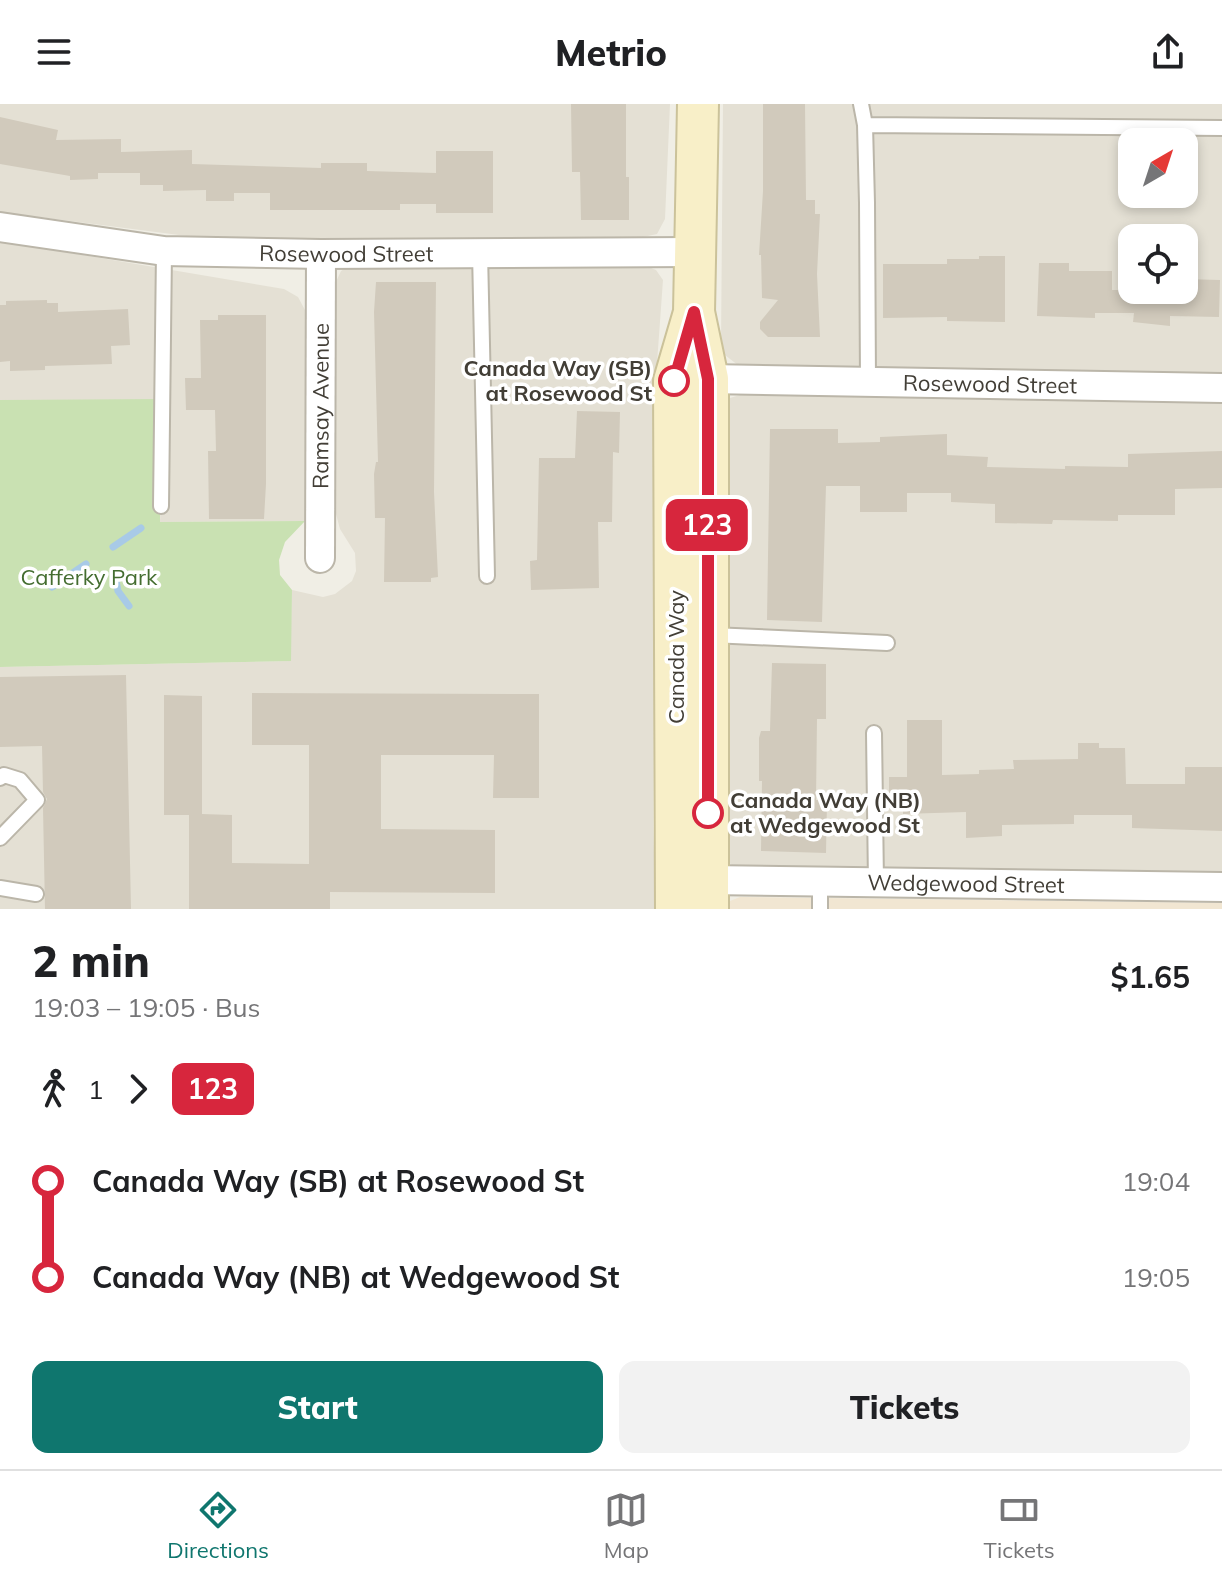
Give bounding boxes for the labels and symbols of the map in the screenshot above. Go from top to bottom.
north arrow [1118,128,1198,208]
street label: Rosewood Street [259,239,434,268]
street label: Ramsay Avenue [306,323,335,489]
place label: Canada Way (SB) at Rosewood St [464,354,652,407]
marker: Canada Way (SB) at Rosewood St [659,366,689,396]
street label: Rosewood Street [903,368,1078,399]
line badge: 123 [661,499,753,551]
park label: Cafferky Park [21,563,158,591]
street label: Canada Way [662,590,690,724]
place label: Canada Way (NB) at Wedgewood St [730,786,921,839]
marker: Canada Way (NB) at Wedgewood St [693,798,723,828]
street label: Wedgewood Street [867,868,1065,899]

